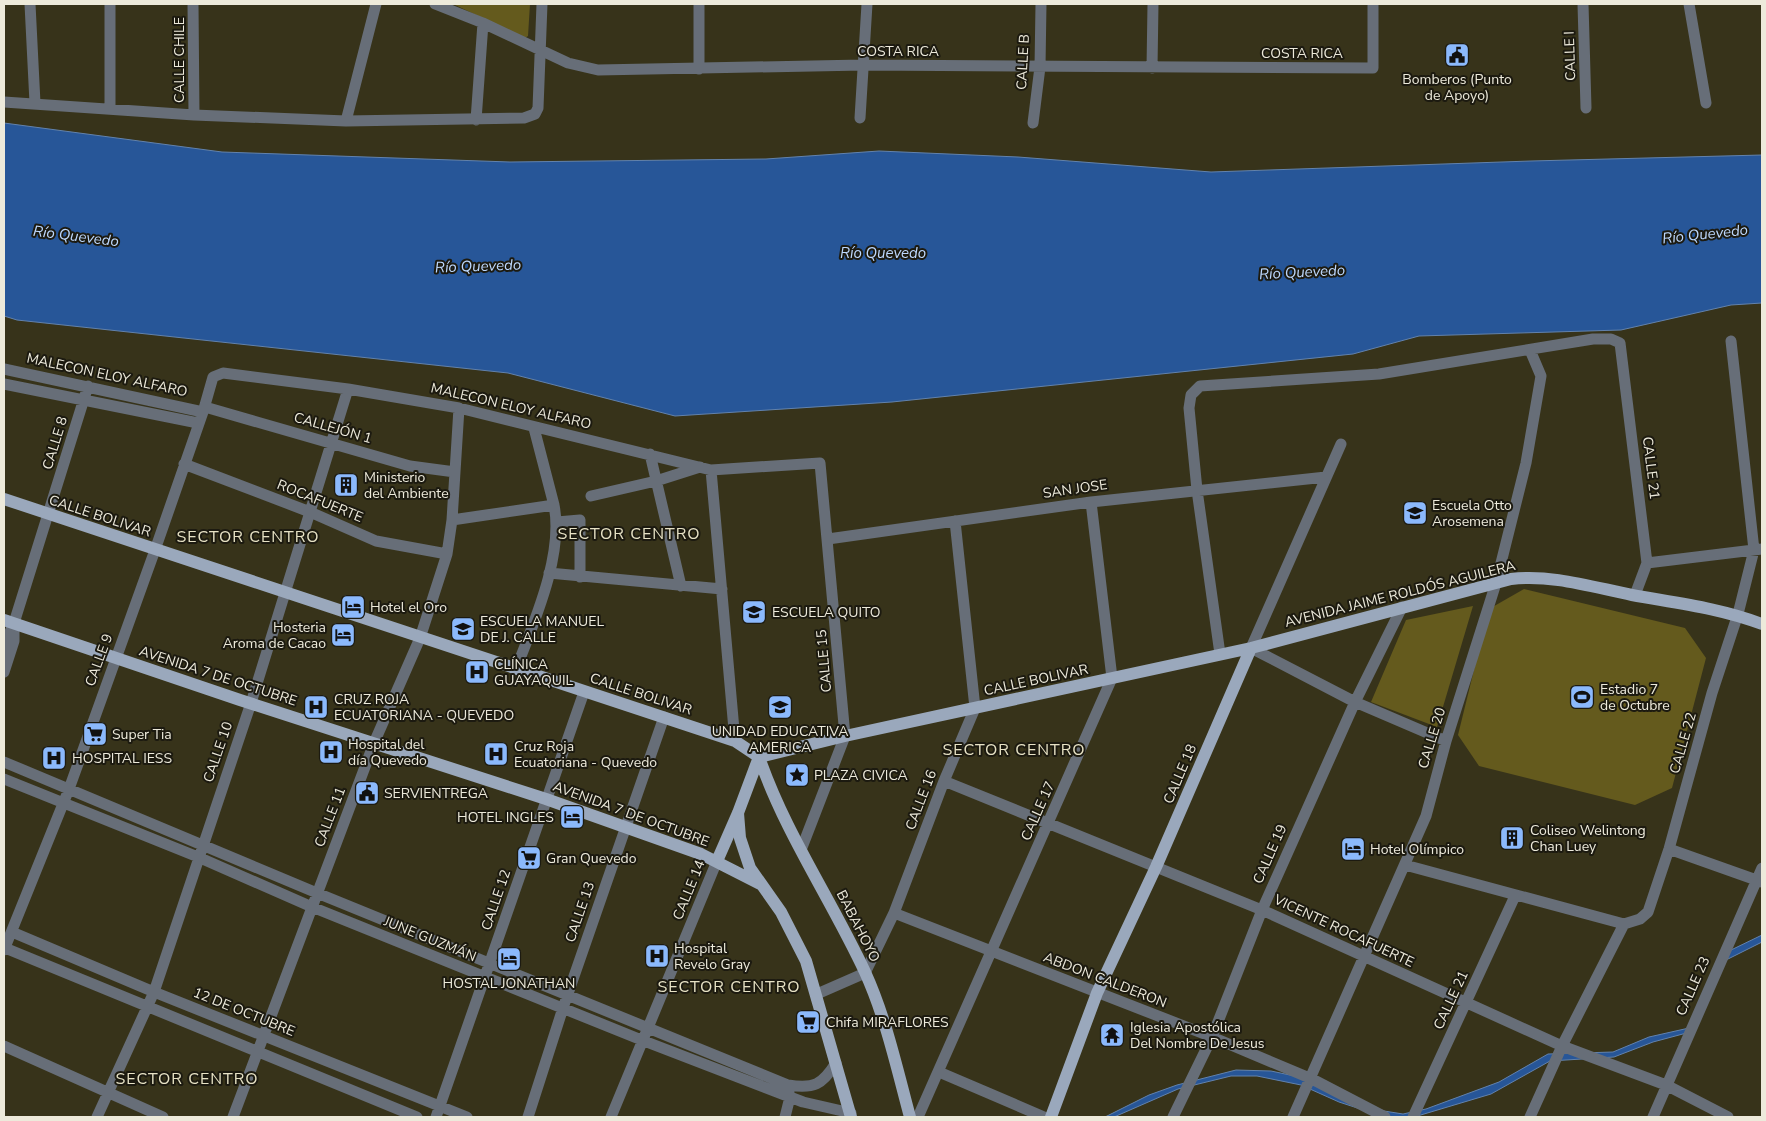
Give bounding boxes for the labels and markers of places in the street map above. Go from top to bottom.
public building icon: Bomberos (Punto de Apoyo) [1444,42,1470,68]
place label: Bomberos (Punto de Apoyo) [1402,70,1512,105]
place label: Ministerio del Ambiente [364,468,449,503]
building icon: Ministerio del Ambiente [333,472,359,498]
place label: Escuela Otto Arosemena [1432,496,1512,531]
school or university icon: Escuela Otto Arosemena [1402,500,1428,526]
hotel icon: Hotel el Oro [340,594,366,620]
place label: Hotel el Oro [370,598,447,617]
school or university icon: ESCUELA QUITO [741,599,767,625]
place label: ESCUELA QUITO [772,603,881,622]
place label: ESCUELA MANUEL DE J. CALLE [480,612,604,647]
school or university icon: ESCUELA MANUEL DE J. CALLE [450,616,476,642]
place label: Hosteria Aroma de Cacao [223,618,326,653]
hotel icon: Hosteria Aroma de Cacao [330,622,356,648]
place label: CLÍNICA GUAYAQUIL [494,655,574,690]
hospital icon: CLÍNICA GUAYAQUIL [464,659,490,685]
place label: Estadio 7 de Octubre [1600,680,1670,715]
sports icon: Estadio 7 de Octubre [1569,684,1595,710]
place label: CRUZ ROJA ECUATORIANA - QUEVEDO [334,690,514,725]
hospital icon: CRUZ ROJA ECUATORIANA - QUEVEDO [303,694,329,720]
school or university icon: UNIDAD EDUCATIVA AMERICA [767,694,793,720]
supermarket icon: Super Tia [82,721,108,747]
place label: UNIDAD EDUCATIVA AMERICA [712,722,848,757]
place label: Super Tia [112,725,172,744]
place label: Hospital del día Quevedo [348,735,427,770]
place label: Cruz Roja Ecuatoriana - Quevedo [514,737,657,772]
hospital icon: Hospital del día Quevedo [318,739,344,765]
hospital icon: Cruz Roja Ecuatoriana - Quevedo [483,741,509,767]
hospital icon: HOSPITAL IESS [41,745,67,771]
place label: HOSPITAL IESS [72,749,172,768]
place icon: PLAZA CIVICA [784,762,810,788]
place label: PLAZA CIVICA [814,766,908,785]
public building icon: SERVIENTREGA [354,780,380,806]
place label: SERVIENTREGA [384,784,488,803]
hotel icon: HOTEL INGLES [559,804,585,830]
place label: HOTEL INGLES [457,808,554,827]
place label: Coliseo Welintong Chan Luey [1530,821,1646,856]
building icon: Coliseo Welintong Chan Luey [1499,825,1525,851]
hotel icon: Hotel Olímpico [1340,836,1366,862]
place label: Hotel Olímpico [1370,840,1464,859]
supermarket icon: Gran Quevedo [516,845,542,871]
place label: Gran Quevedo [546,849,637,868]
place label: Hospital Revelo Gray [674,939,751,974]
hospital icon: Hospital Revelo Gray [644,943,670,969]
hotel icon: HOSTAL JONATHAN [496,946,522,972]
place label: HOSTAL JONATHAN [443,974,575,993]
supermarket icon: Chifa MIRAFLORES [795,1009,821,1035]
place label: Chifa MIRAFLORES [826,1013,949,1032]
place label: Iglesia Apostólica Del Nombre De Jesus [1130,1018,1265,1053]
temple icon: Iglesia Apostólica Del Nombre De Jesus [1099,1022,1125,1048]

